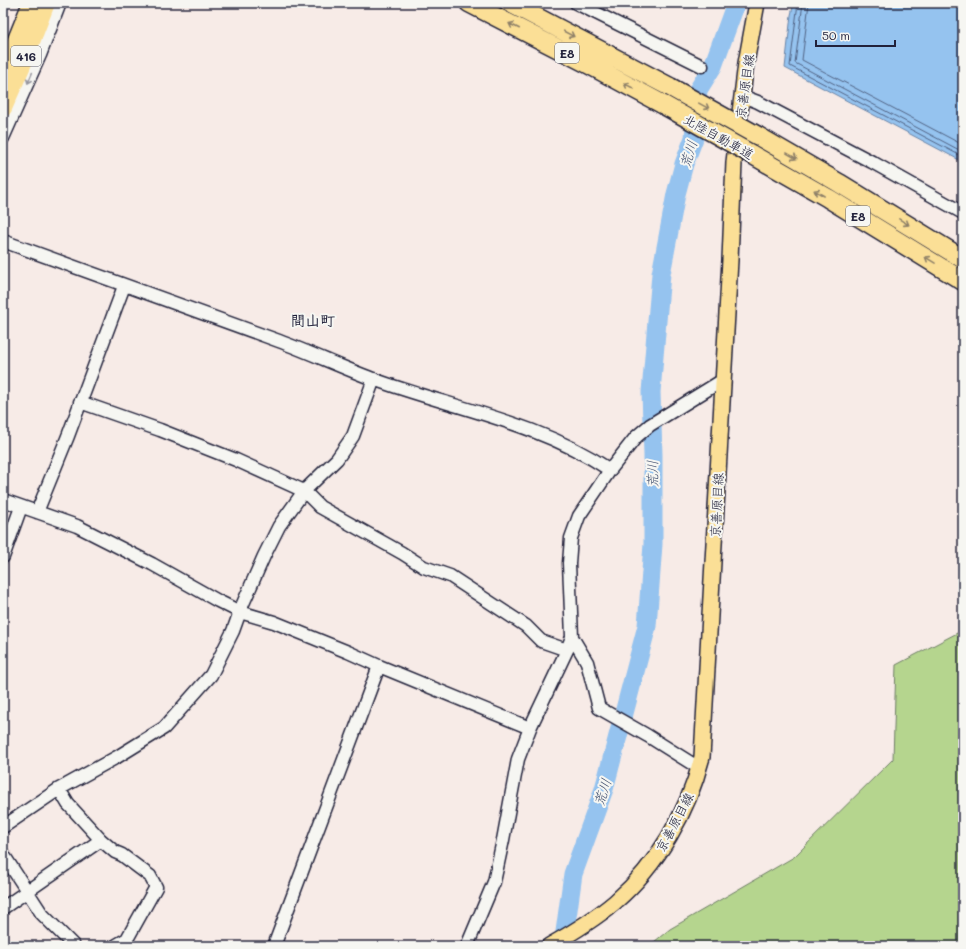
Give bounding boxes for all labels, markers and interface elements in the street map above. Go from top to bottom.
one-way arrow [508,22,520,29]
scale bar [816,22,895,48]
text: 50 m [822,27,850,43]
one-way arrow [563,31,575,38]
road number: E8 [555,43,579,63]
road number: 416 [11,46,41,66]
street label: 京善原目線 [731,52,757,119]
one-way arrow [25,72,33,84]
one-way arrow [623,82,635,90]
one-way arrow [698,103,710,111]
street label: 北陸自動車道 [681,110,757,162]
water label: 荒川 [675,138,701,170]
one-way arrow [786,152,798,160]
one-way arrow [813,188,825,196]
road number: E8 [846,206,870,226]
one-way arrow [898,219,910,227]
one-way arrow [924,256,936,264]
district label: 間山町 [290,310,336,330]
water label: 荒川 [642,460,662,488]
street label: 京善原目線 [706,471,726,538]
water label: 荒川 [589,776,615,808]
street label: 京善原目線 [651,788,697,855]

